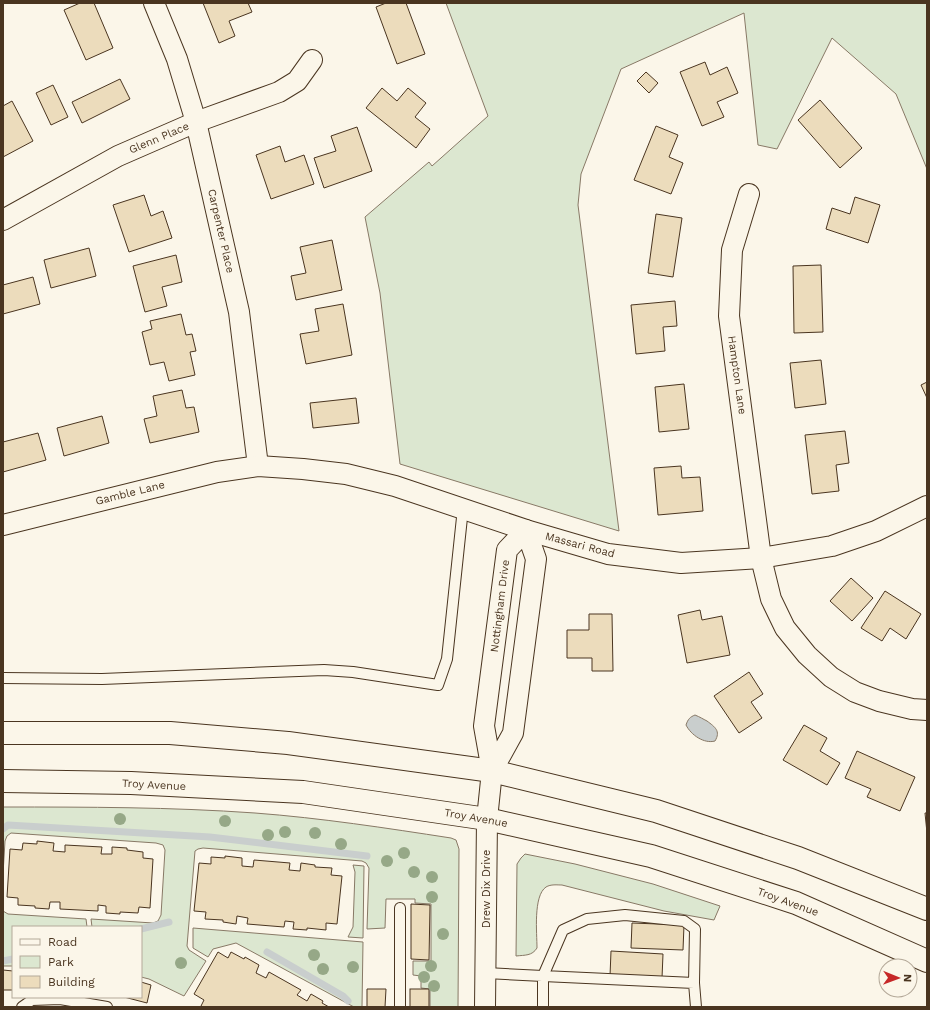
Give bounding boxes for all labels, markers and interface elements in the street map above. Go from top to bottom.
street label: Glenn Place [127,120,191,156]
street label: Carpenter Place [205,188,237,274]
street label: Hampton Lane [725,335,749,415]
street label: Gamble Lane [94,478,166,508]
street label: Massari Road [544,529,616,561]
street label: Nottingham Drive [488,559,512,653]
street label: Troy Avenue [122,777,186,793]
street label: Troy Avenue [443,806,509,830]
street label: Drew Dix Drive [480,850,493,928]
street label: Troy Avenue [756,885,820,919]
legend [12,926,142,998]
text: Road [48,935,77,949]
text: Park [48,955,74,969]
north arrow [878,958,918,998]
text: N [901,974,914,982]
text: Building [48,975,95,989]

